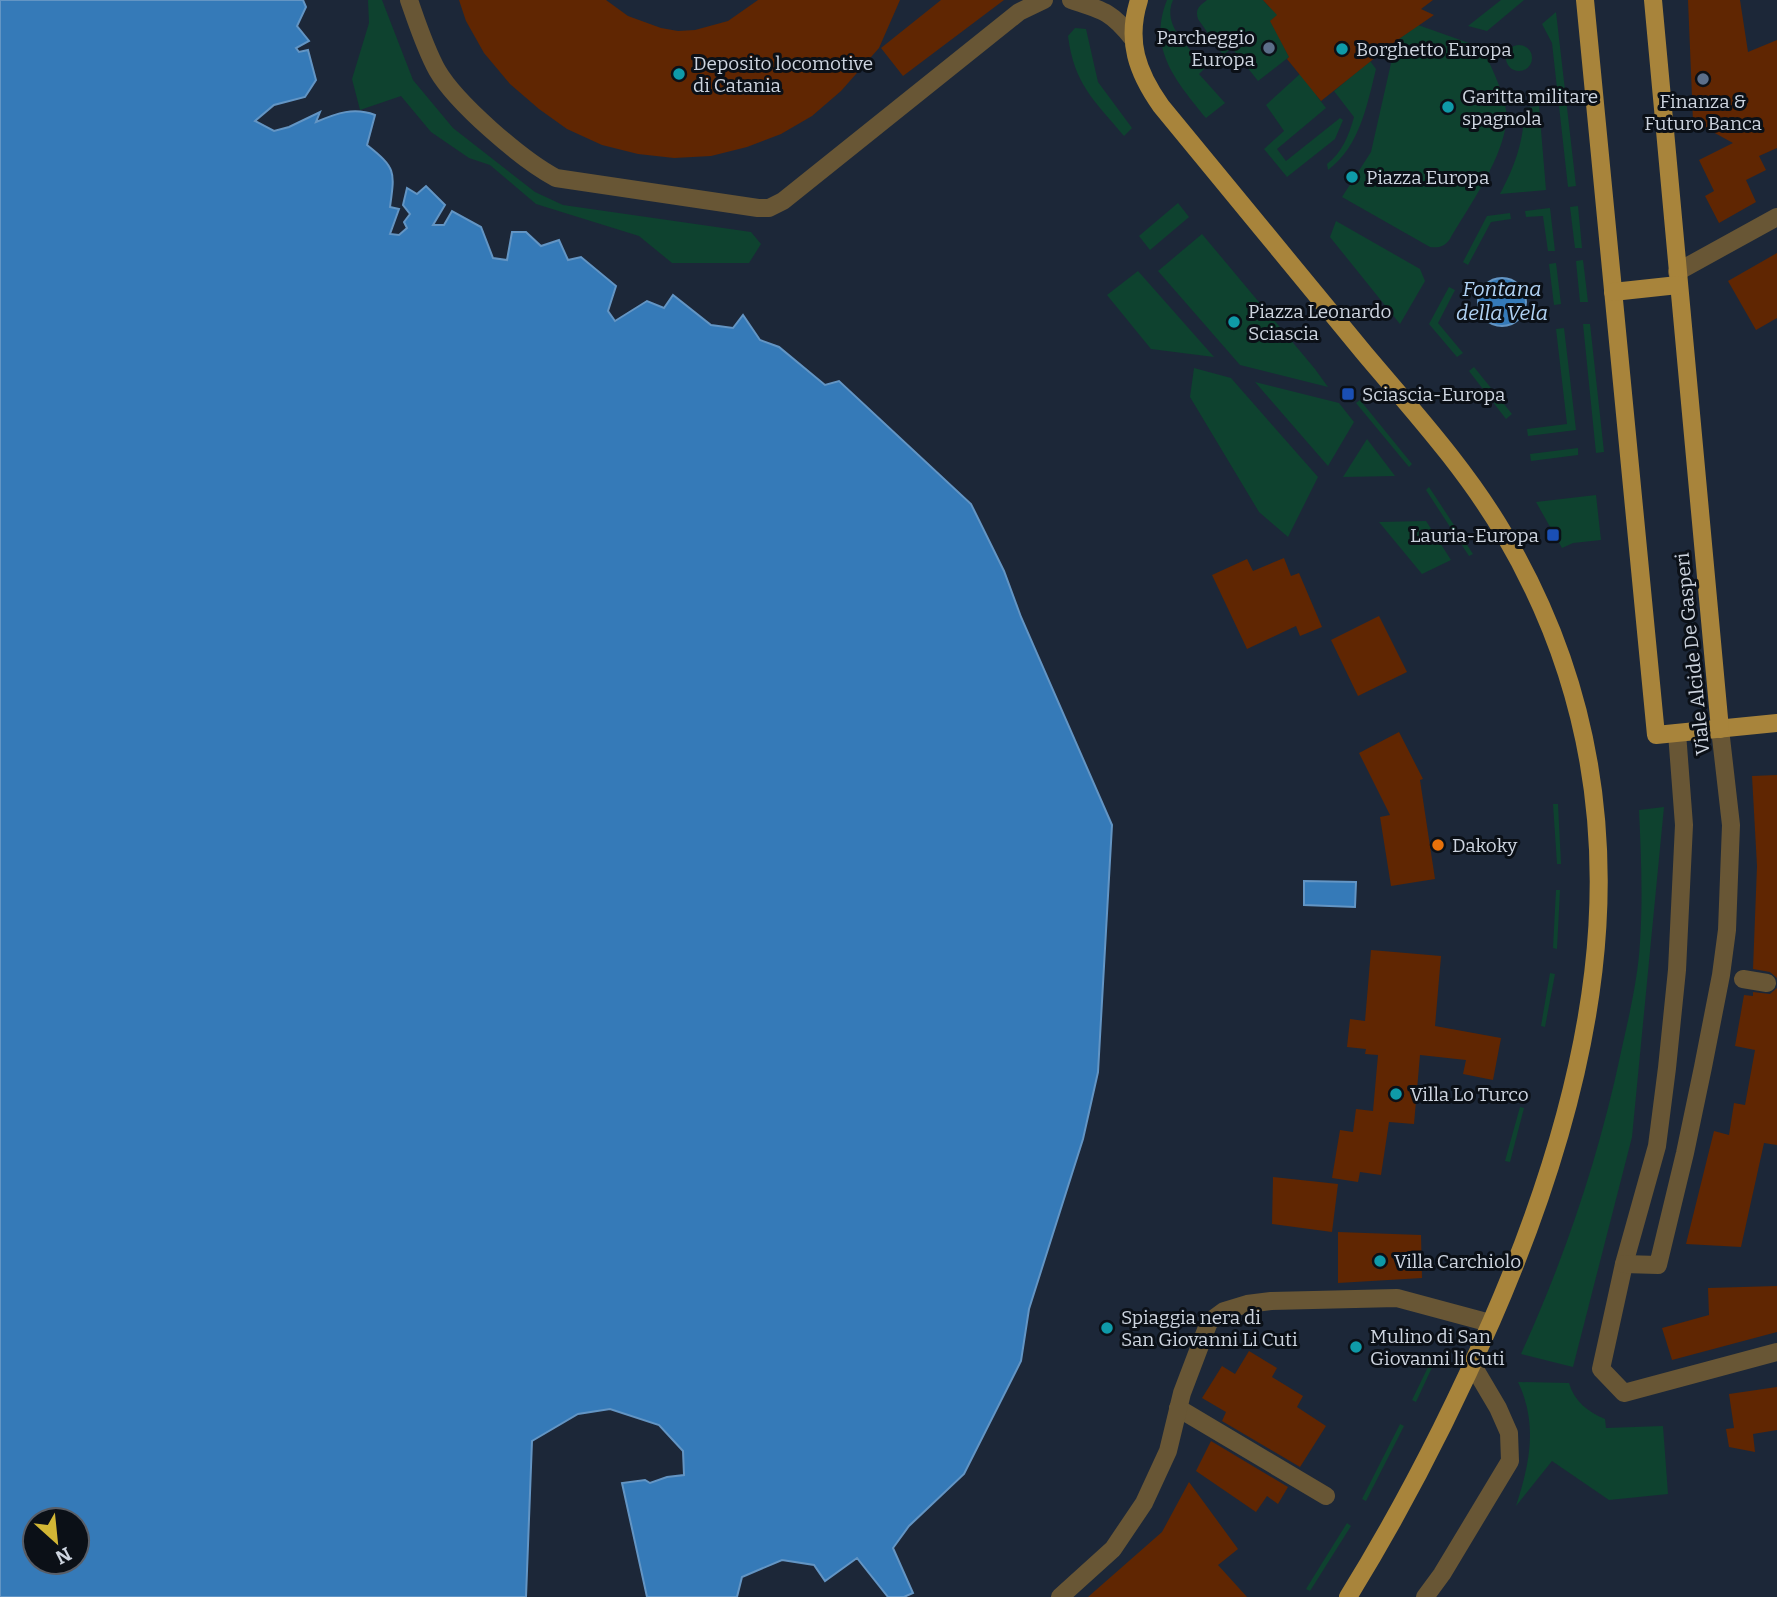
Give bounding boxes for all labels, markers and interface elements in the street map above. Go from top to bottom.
place label: Parcheggio Europa [1156,26,1256,71]
place label: Borghetto Europa [1356,38,1512,61]
marker: Parcheggio Europa [1261,40,1277,56]
marker: Borghetto Europa [1334,41,1350,57]
place label: Deposito locomotive di Catania [693,52,873,97]
marker: Deposito locomotive di Catania [671,66,687,82]
marker: Finanza & Futuro Banca [1695,71,1711,87]
place label: Garitta militare spagnola [1462,85,1598,130]
place label: Finanza & Futuro Banca [1644,90,1762,135]
marker: Garitta militare spagnola [1440,99,1456,115]
place label: Piazza Europa [1366,166,1490,189]
marker: Piazza Europa [1344,169,1360,185]
water label: Fontana della Vela [1456,276,1548,326]
place label: Piazza Leonardo Sciascia [1248,300,1392,345]
marker: Piazza Leonardo Sciascia [1226,314,1242,330]
place label: Sciascia-Europa [1362,383,1506,406]
marker: Sciascia-Europa [1340,386,1356,402]
place label: Lauria-Europa [1410,524,1540,547]
marker: Lauria-Europa [1545,527,1561,543]
street label: Viale Alcide De Gasperi [1670,551,1715,756]
place label: Dakoky [1452,834,1518,857]
marker: Dakoky [1430,837,1446,853]
place label: Villa Lo Turco [1410,1083,1529,1106]
marker: Villa Lo Turco [1388,1086,1404,1102]
place label: Villa Carchiolo [1394,1250,1521,1273]
marker: Villa Carchiolo [1372,1253,1388,1269]
place label: Spiaggia nera di San Giovanni Li Cuti [1121,1306,1298,1351]
marker: Spiaggia nera di San Giovanni Li Cuti [1099,1320,1115,1336]
place label: Mulino di San Giovanni li Cuti [1370,1325,1505,1370]
marker: Mulino di San Giovanni li Cuti [1348,1339,1364,1355]
north arrow [21,1506,91,1576]
text: N [51,1542,75,1569]

